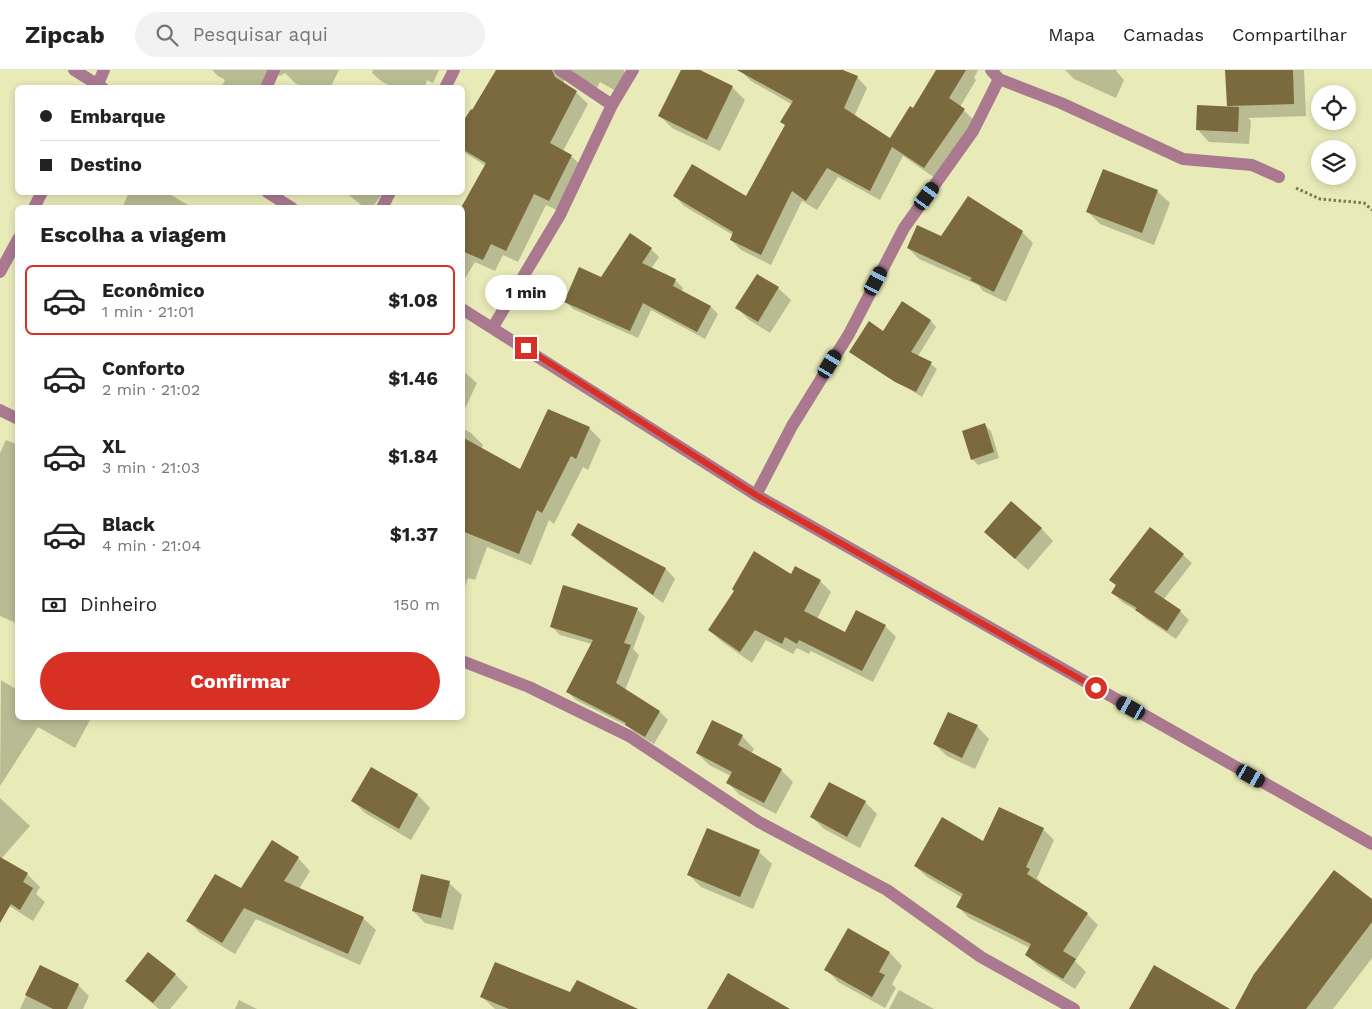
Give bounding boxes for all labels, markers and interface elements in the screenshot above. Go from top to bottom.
search box [135,12,485,57]
text: Zipcab [25,21,105,49]
icon: search [153,21,181,49]
text: Pesquisar aqui [193,23,328,46]
text: Mapa [1048,24,1095,45]
text: Camadas [1123,24,1204,45]
text: Compartilhar [1232,24,1347,45]
map controls [1311,85,1356,185]
button: locate [1311,85,1356,130]
text: Embarque [70,105,165,128]
button: layers [1311,140,1356,185]
text: Destino [70,153,142,176]
car [912,179,941,213]
text: Escolha a viagem [40,222,227,247]
car [862,264,889,298]
callout: 1 min [485,276,567,310]
icon: car [42,278,87,323]
text: Econômico [102,279,205,302]
text: 1 min [505,283,547,302]
text: $1.08 [388,289,438,312]
text: 1 min · 21:01 [102,302,194,321]
route end [515,337,537,359]
car [815,347,844,381]
icon: car [42,356,87,401]
text: Conforto [102,357,185,380]
text: $1.46 [388,367,438,390]
text: 2 min · 21:02 [102,380,200,399]
icon: car [42,434,87,479]
text: XL [102,435,126,458]
text: $1.84 [388,445,438,468]
text: 3 min · 21:03 [102,458,200,477]
icon: car [42,512,87,557]
text: Black [102,513,155,536]
text: $1.37 [390,523,438,546]
text: 4 min · 21:04 [102,536,201,555]
icon: cash [40,591,68,619]
text: Dinheiro [80,593,157,616]
text: 150 m [394,595,440,614]
button: Confirmar [40,652,440,710]
route start [1085,677,1107,699]
car [1114,694,1147,722]
car [1234,762,1267,790]

